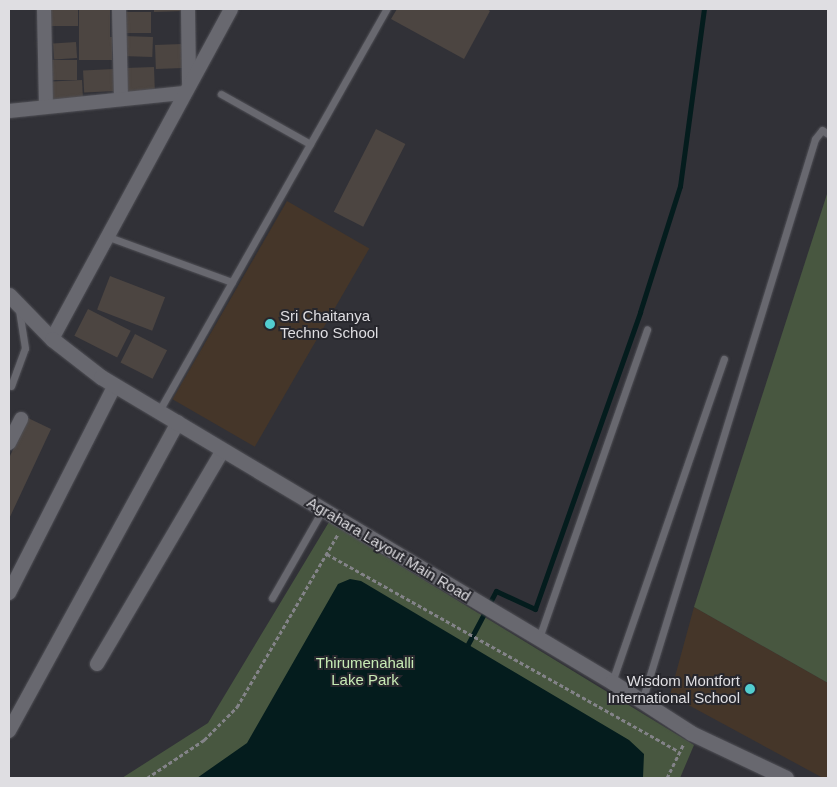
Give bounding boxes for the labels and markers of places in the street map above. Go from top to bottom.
place label: Sri Chaitanya Techno School [280,306,378,341]
marker: Sri Chaitanya Techno School [264,318,276,330]
place label: Wisdom Montfort International School [607,671,740,706]
marker: Wisdom Montfort International School [744,683,756,695]

